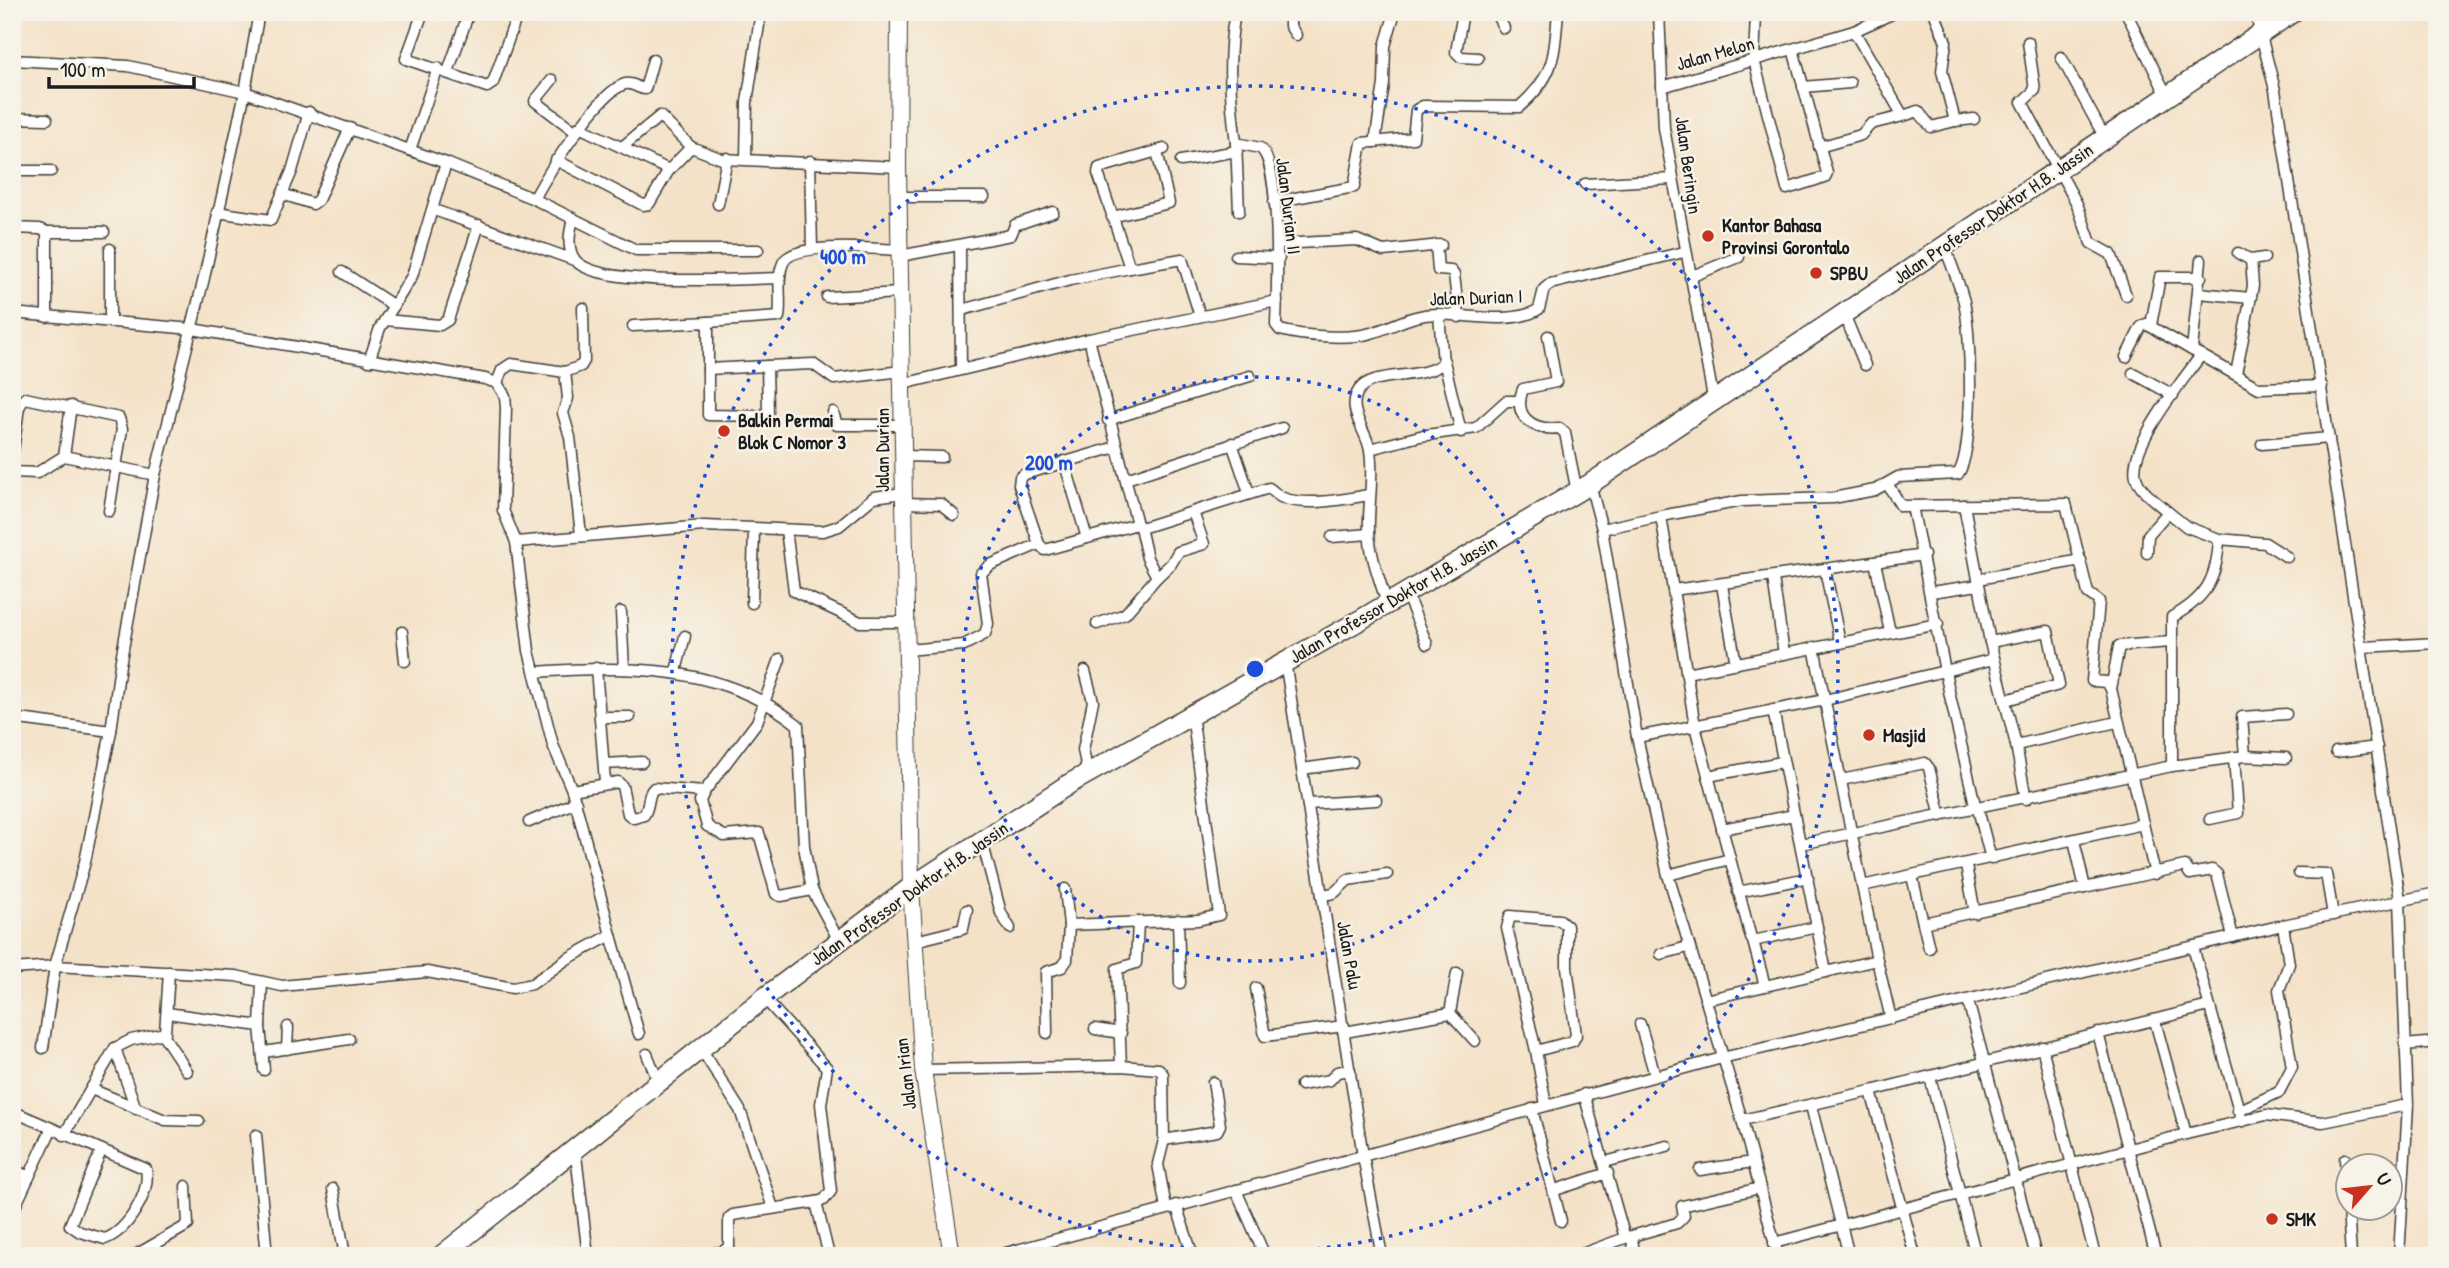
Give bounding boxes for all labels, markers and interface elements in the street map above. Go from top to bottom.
street label: Jalan Melon [1673,29,1757,77]
scale bar [49,46,194,90]
text: 100 m [60,55,106,84]
street label: Jalan Beringin [1669,114,1709,216]
street label: Jalan Professor Doktor H.B. Jassin [1888,136,2098,290]
street label: Jalan Durian II [1270,156,1308,256]
place label: Kantor Bahasa Provinsi Gorontalo [1722,212,1850,260]
marker: Kantor Bahasa Provinsi Gorontalo [1700,228,1716,244]
text: 400 m [820,242,866,271]
place label: SPBU [1830,260,1868,286]
marker: SPBU [1808,265,1824,281]
street label: Jalan Durian I [1429,282,1523,312]
place label: Balkin Permai Blok C Nomor 3 [738,407,846,455]
street label: Jalan Durian [869,408,895,492]
marker: Balkin Permai Blok C Nomor 3 [716,423,732,439]
text: 200 m [1025,448,1073,477]
street label: Jalan Professor Doktor H.B. Jassin [1284,529,1502,669]
centre of rings [1243,657,1267,681]
place label: Masjid [1883,722,1926,748]
marker: Masjid [1861,727,1877,743]
street label: Jalan Professor Doktor H.B. Jassin [805,815,1013,971]
street label: Jalan Palu [1331,919,1369,992]
street label: Jalan Irian [888,1037,922,1111]
north arrow [2334,1152,2404,1222]
text: U [2370,1168,2398,1190]
place label: SMK [2286,1206,2316,1232]
marker: SMK [2264,1211,2280,1227]

